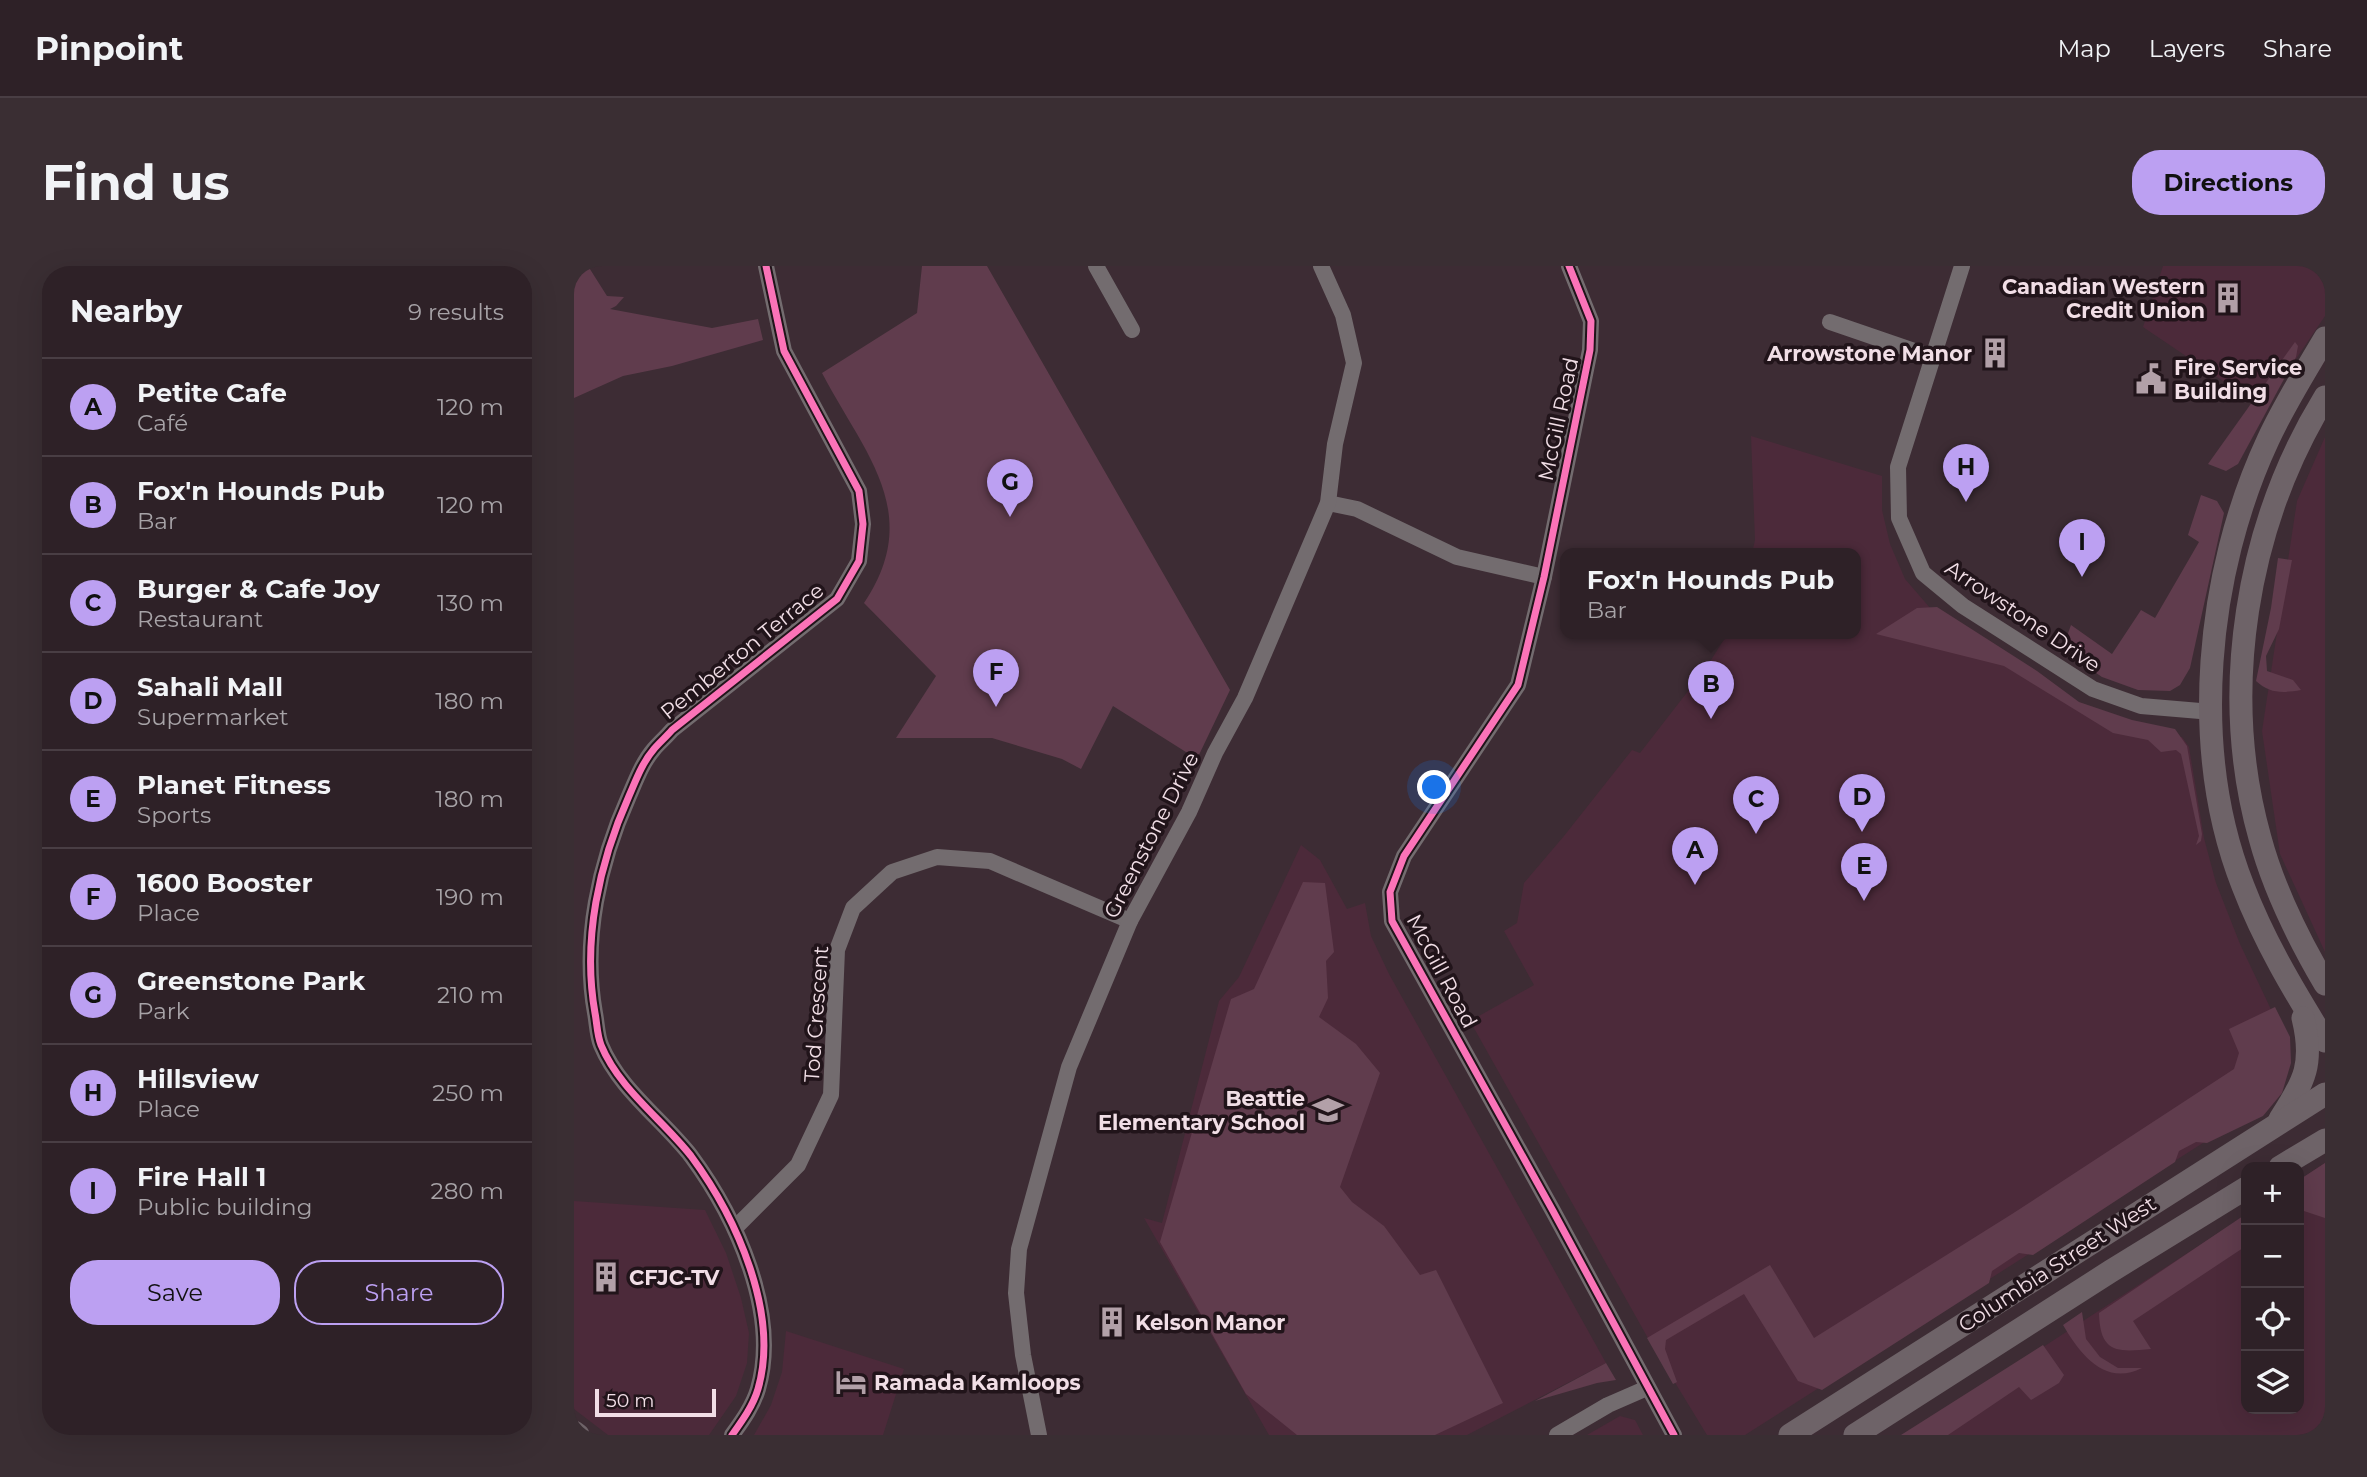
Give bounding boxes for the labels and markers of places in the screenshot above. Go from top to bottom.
place label: Canadian Western Credit Union [2002,274,2205,323]
building icon: Canadian Western Credit Union [2211,281,2245,315]
building icon: Arrowstone Manor [1978,336,2012,370]
place label: Arrowstone Manor [1766,341,1972,366]
place label: Fire Service Building [2174,355,2302,404]
public building icon: Fire Service Building [2134,362,2168,396]
pin: H [1943,444,1989,502]
pin: G [987,459,1033,517]
pin: I [2059,519,2105,577]
pin: F [973,649,1019,707]
pin: B [1688,661,1734,719]
pin: D [1839,774,1885,832]
pin: C [1733,776,1779,834]
pin: A [1672,827,1718,885]
pin: E [1841,843,1887,901]
place label: Beattie Elementary School [1098,1086,1305,1135]
school or university icon: Beattie Elementary School [1311,1093,1345,1127]
building icon: CFJC-TV [589,1260,623,1294]
place label: CFJC-TV [629,1265,720,1290]
building icon: Kelson Manor [1095,1305,1129,1339]
place label: Kelson Manor [1135,1310,1285,1335]
hotel icon: Ramada Kamloops [834,1365,868,1399]
place label: Ramada Kamloops [874,1370,1081,1395]

